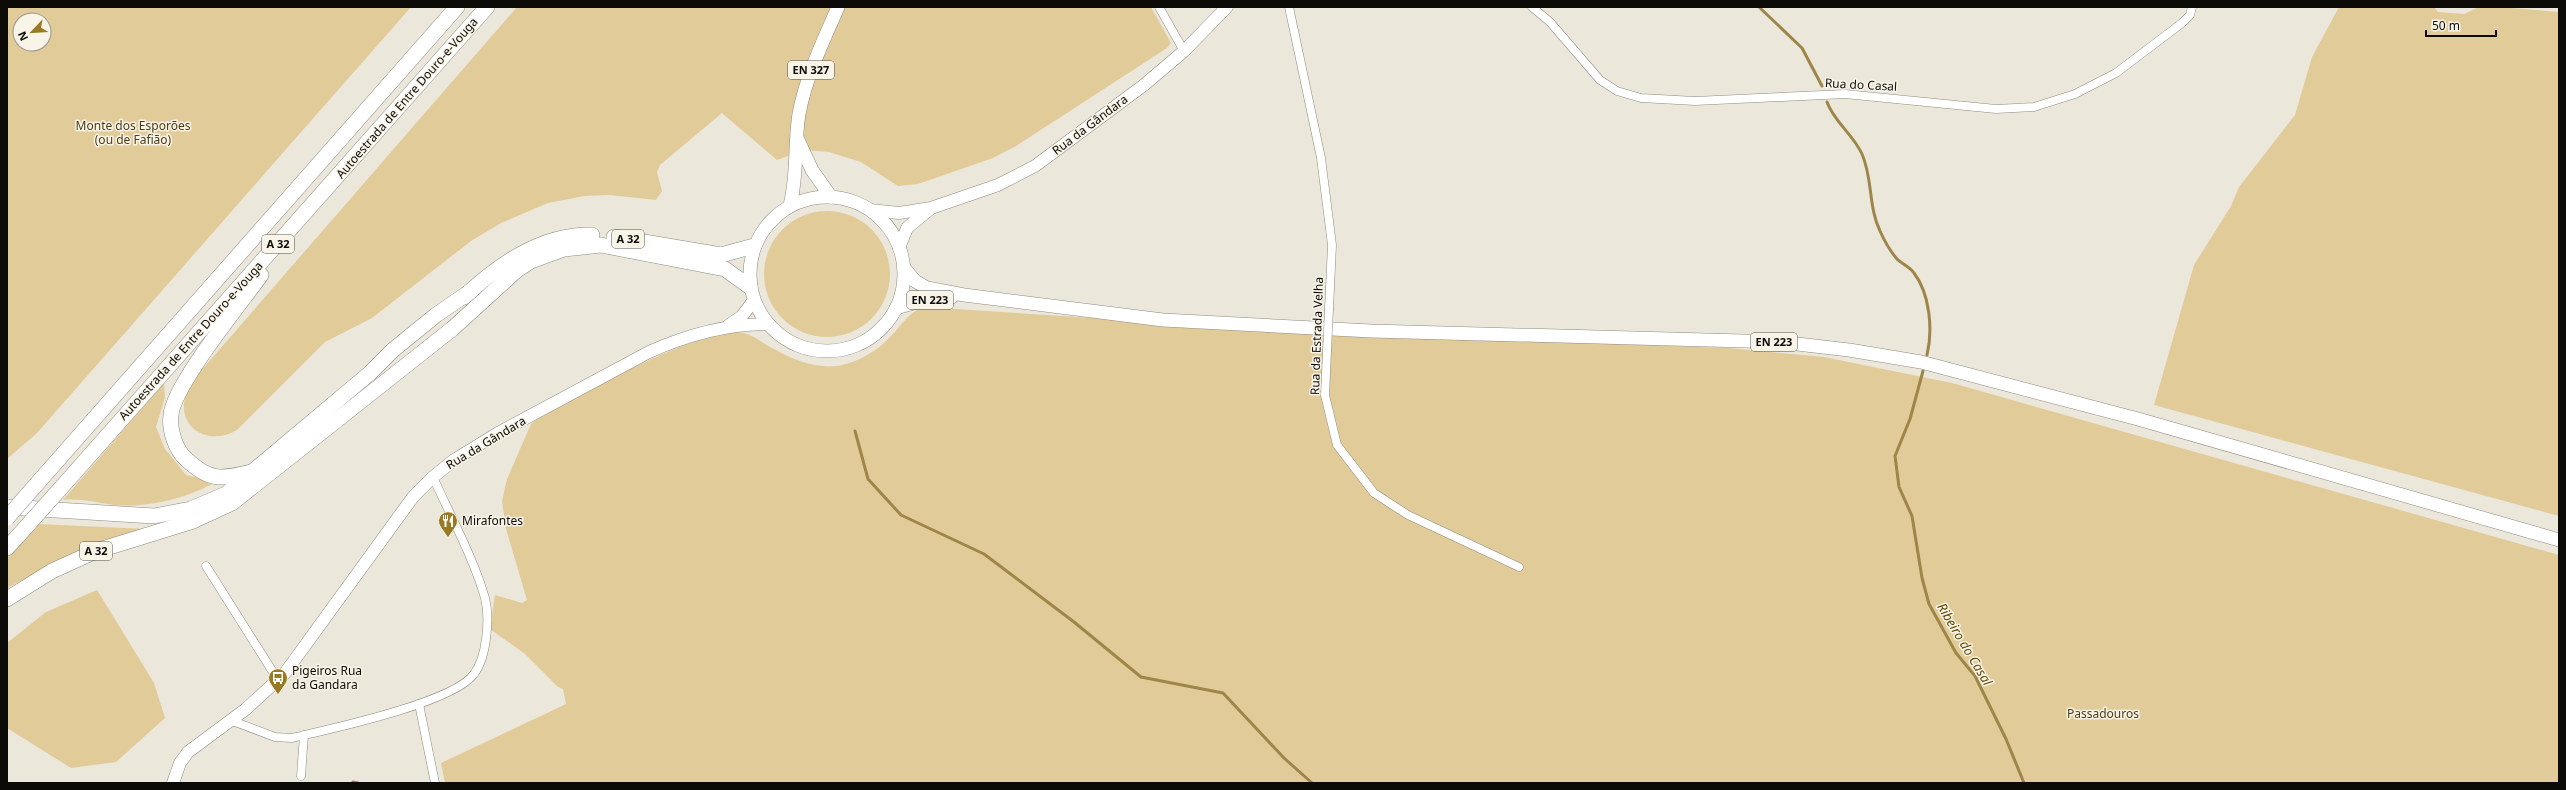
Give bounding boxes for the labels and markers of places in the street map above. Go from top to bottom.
restaurant icon: Mirafontes [437,510,459,538]
place label: Mirafontes [462,512,523,529]
place label: Pigeiros Rua da Gandara [292,662,362,693]
bus stop icon: Pigeiros Rua da Gandara [267,667,289,695]

